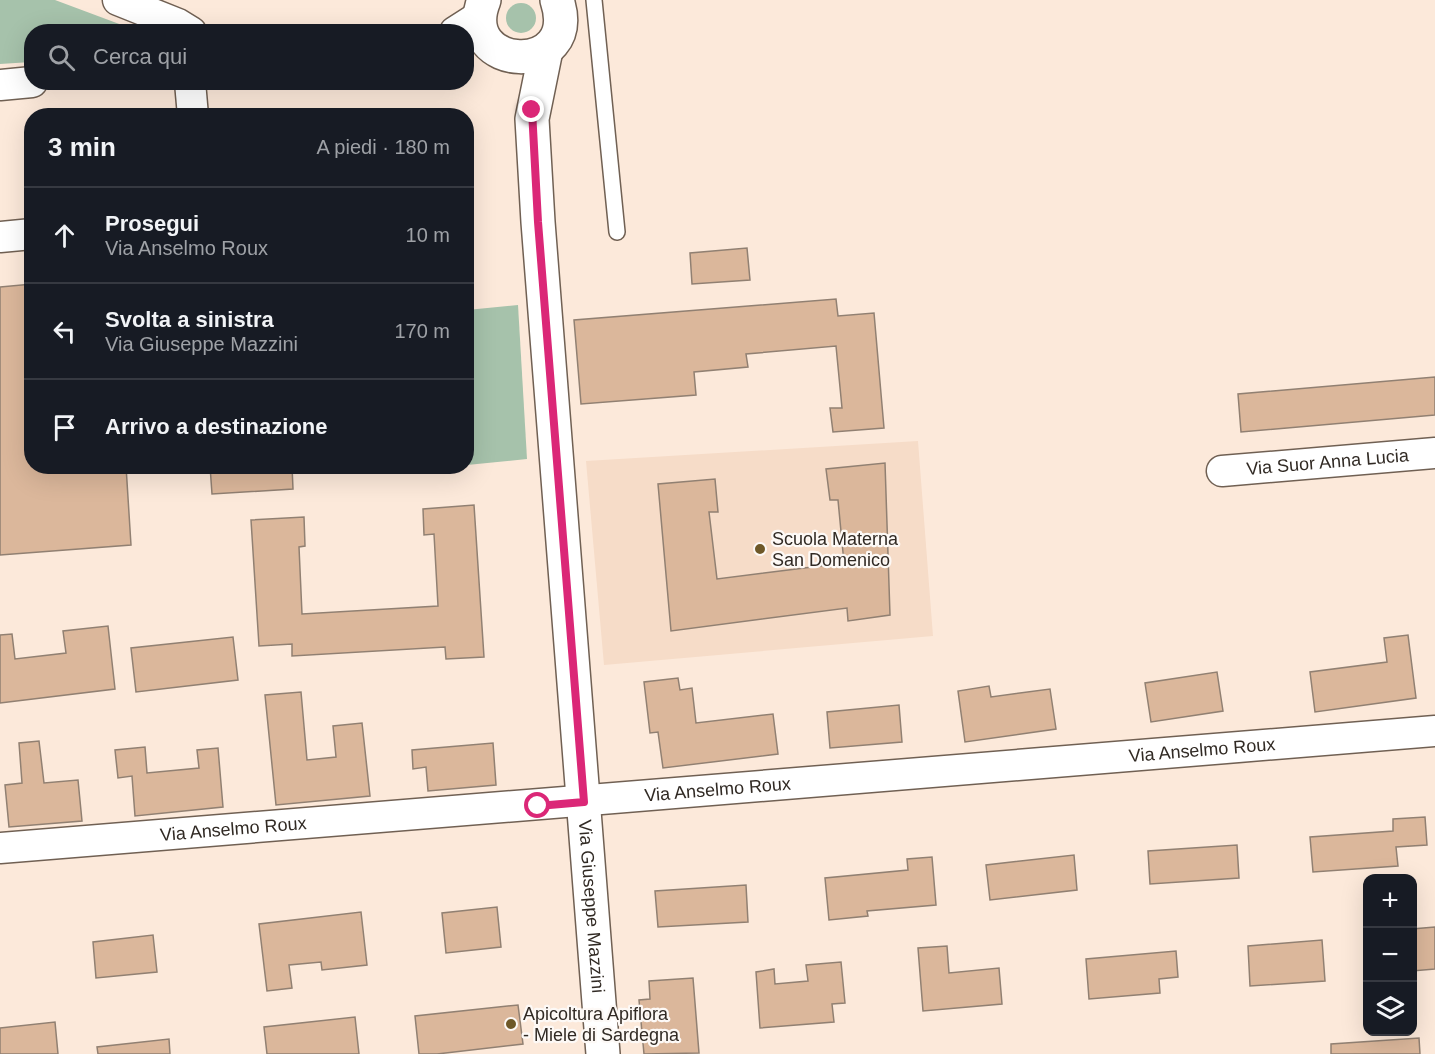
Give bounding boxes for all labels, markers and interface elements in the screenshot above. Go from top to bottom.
search box [24,24,474,90]
icon: search [45,41,78,74]
text: Cerca qui [93,44,187,69]
route end [518,96,544,122]
text: 3 min [48,132,116,162]
text: A piedi · 180 m [317,136,450,158]
text: Prosegui [105,211,199,236]
icon: ahead [48,219,81,252]
text: 10 m [406,224,450,246]
text: Via Anselmo Roux [105,237,268,259]
text: Svolta a sinistra [105,307,274,332]
icon: left [48,315,81,348]
text: 170 m [394,320,450,342]
text: Via Giuseppe Mazzini [105,333,298,355]
icon: arrive [48,411,81,444]
text: Arrivo a destinazione [105,414,328,439]
street label: Via Suor Anna Lucia [1246,445,1411,479]
place label: Scuola Materna San Domenico [772,529,899,570]
marker: Scuola Materna San Domenico [753,542,767,556]
street label: Via Anselmo Roux [1128,734,1276,766]
street label: Via Anselmo Roux [644,774,792,805]
route start [524,792,550,818]
street label: Via Anselmo Roux [159,813,307,845]
street label: Via Giuseppe Mazzini [575,819,608,994]
map controls [1363,874,1417,1036]
button: + [1363,874,1417,928]
button: − [1363,928,1417,982]
button: layers [1363,982,1417,1036]
place label: Apicoltura Apiflora - Miele di Sardegna [523,1004,680,1045]
marker: Apicoltura Apiflora - Miele di Sardegna [504,1017,518,1031]

